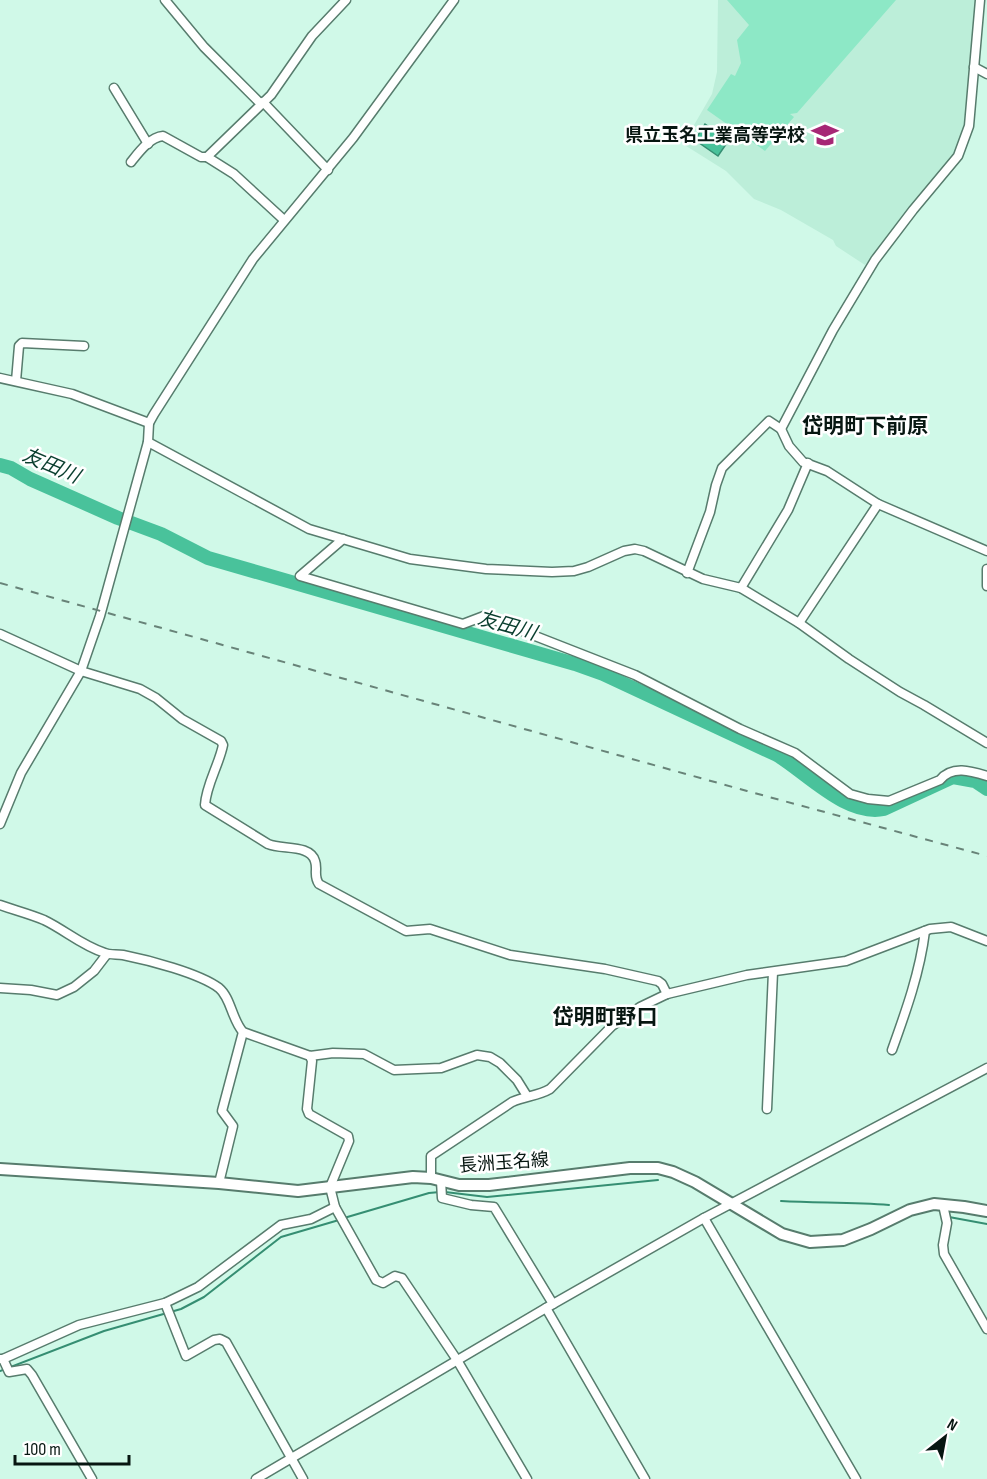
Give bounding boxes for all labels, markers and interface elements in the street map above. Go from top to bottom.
school or university icon: 県立玉名工業高等学校 [810,120,840,150]
place label: 県立玉名工業高等学校 [625,125,805,146]
district label: 岱明町下前原 [802,414,928,439]
water label: 友田川 [19,443,85,490]
water label: 友田川 [475,606,541,646]
district label: 岱明町野口 [553,1005,658,1030]
street label: 長洲玉名線 [458,1149,550,1177]
north arrow [915,1407,975,1467]
text: N [943,1415,961,1436]
scale bar [15,1428,129,1466]
text: 100 m [24,1439,61,1460]

